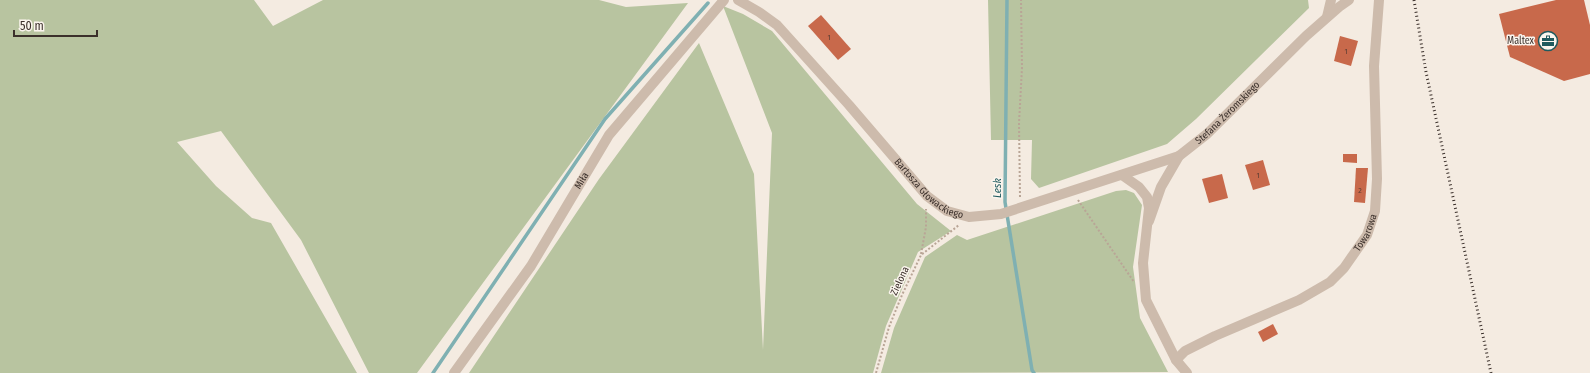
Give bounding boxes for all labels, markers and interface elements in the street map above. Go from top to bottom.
scale bar [14,12,97,38]
text: 50 m [20,19,44,33]
office icon: Maltex [1537,30,1559,52]
house number: 1 [827,33,831,42]
place label: Maltex [1507,35,1535,47]
house number: 1 [1344,47,1348,56]
street label: Stefana Żeromskiego [1193,79,1262,147]
street label: Bartosza Głowackiego [892,156,965,221]
street label: Miła [572,170,591,191]
house number: 1 [1256,171,1260,180]
water label: Lesk [991,177,1004,198]
house number: 2 [1358,186,1362,195]
street label: Towarowa [1351,212,1380,254]
street label: Zielona [888,265,912,297]

